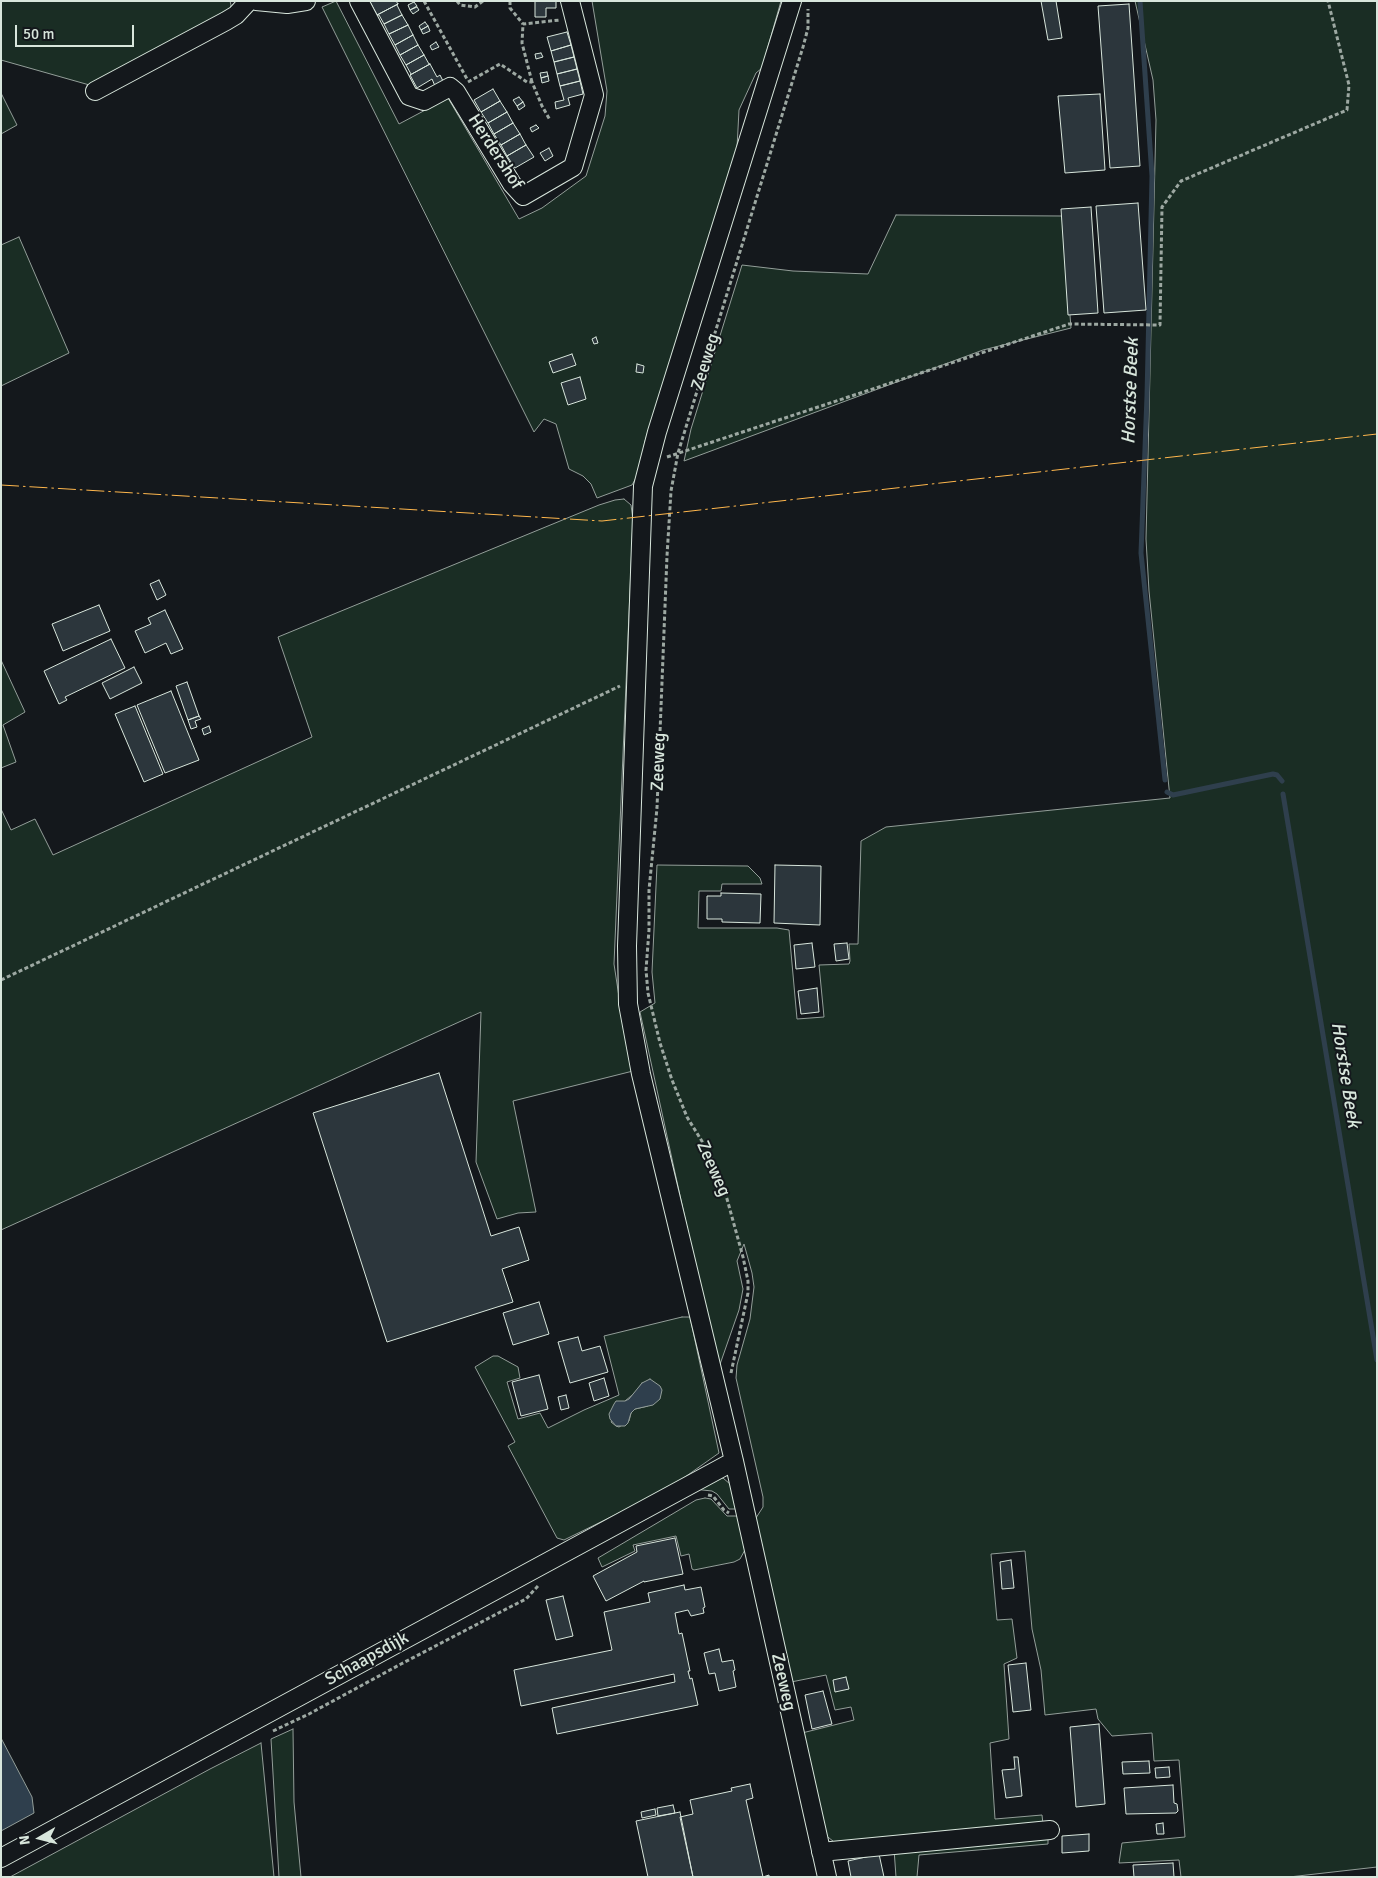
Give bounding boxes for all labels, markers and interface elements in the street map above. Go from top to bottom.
scale bar [18,15,136,47]
text: 50 m [23,25,54,43]
street label: Herdershof [463,110,527,194]
street label: Zeeweg [687,331,725,393]
water label: Horstse Beek [1118,337,1144,445]
street label: Zeeweg [647,732,671,792]
water label: Horstse Beek [1325,1021,1365,1129]
street label: Zeeweg [691,1138,735,1200]
street label: Schaapsdijk [321,1627,413,1691]
street label: Zeeweg [766,1651,800,1713]
north arrow [15,1813,65,1863]
text: N [16,1834,34,1846]

